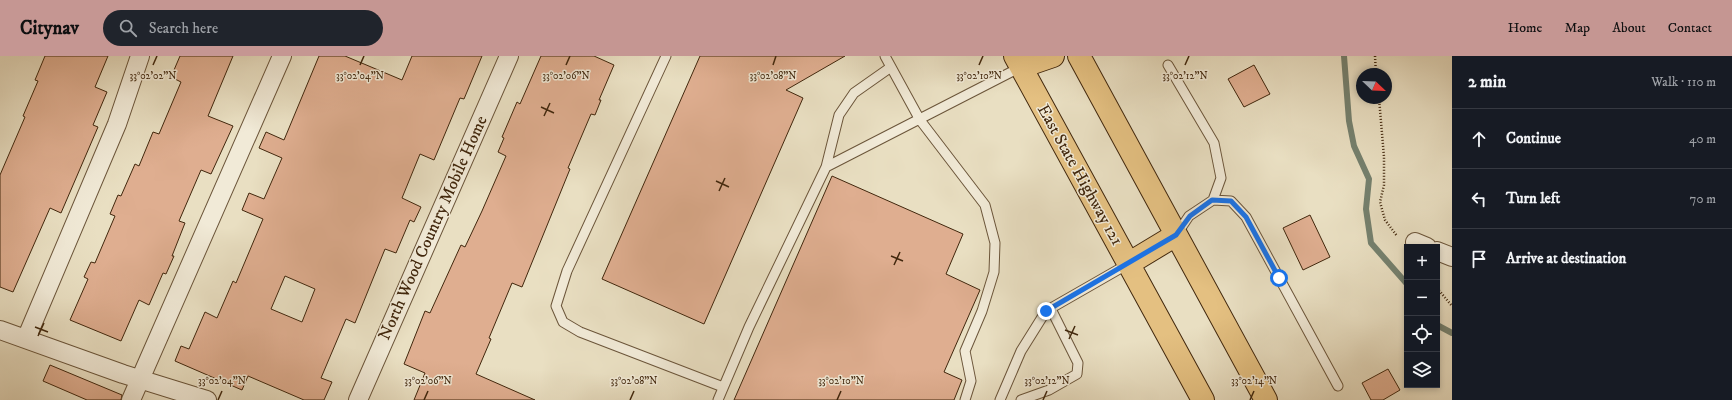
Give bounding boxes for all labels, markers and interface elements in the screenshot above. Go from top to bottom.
search box [103,10,383,46]
text: Citynav [20,17,79,40]
icon: search [117,17,139,39]
text: Search here [149,19,218,38]
text: Home [1508,19,1542,37]
text: Map [1564,19,1590,37]
text: About [1612,19,1646,37]
text: Contact [1668,19,1712,37]
north arrow [1356,68,1392,104]
text: 33°02'02"N [130,70,176,82]
text: 33°02'04"N [336,70,384,82]
text: 33°02'06"N [542,70,590,82]
text: 33°02'08"N [749,70,797,82]
text: 33°02'10"N [956,70,1002,82]
text: 33°02'12"N [1162,70,1208,82]
text: 2 min [1468,71,1506,93]
text: Walk · 110 m [1651,74,1716,90]
street label: East State Highway 121 [1032,101,1128,249]
street label: North Wood Country Mobile Home [373,112,493,344]
icon: ahead [1468,128,1490,150]
text: Continue [1506,129,1561,148]
text: 40 m [1689,131,1716,147]
icon: left [1468,188,1490,210]
text: Turn left [1506,189,1560,208]
text: 70 m [1690,191,1716,207]
map controls [1404,244,1440,388]
button: + [1404,244,1440,280]
icon: arrive [1468,248,1490,270]
text: Arrive at destination [1506,249,1626,268]
route start [1270,269,1288,287]
button: − [1404,280,1440,316]
route end [1037,302,1055,320]
button: locate [1404,316,1440,352]
button: layers [1404,352,1440,388]
text: 33°02'04"N [198,375,246,387]
text: 33°02'06"N [404,375,452,387]
text: 33°02'08"N [610,375,658,387]
text: 33°02'10"N [818,375,864,387]
text: 33°02'12"N [1024,375,1070,387]
text: 33°02'14"N [1231,375,1277,387]

